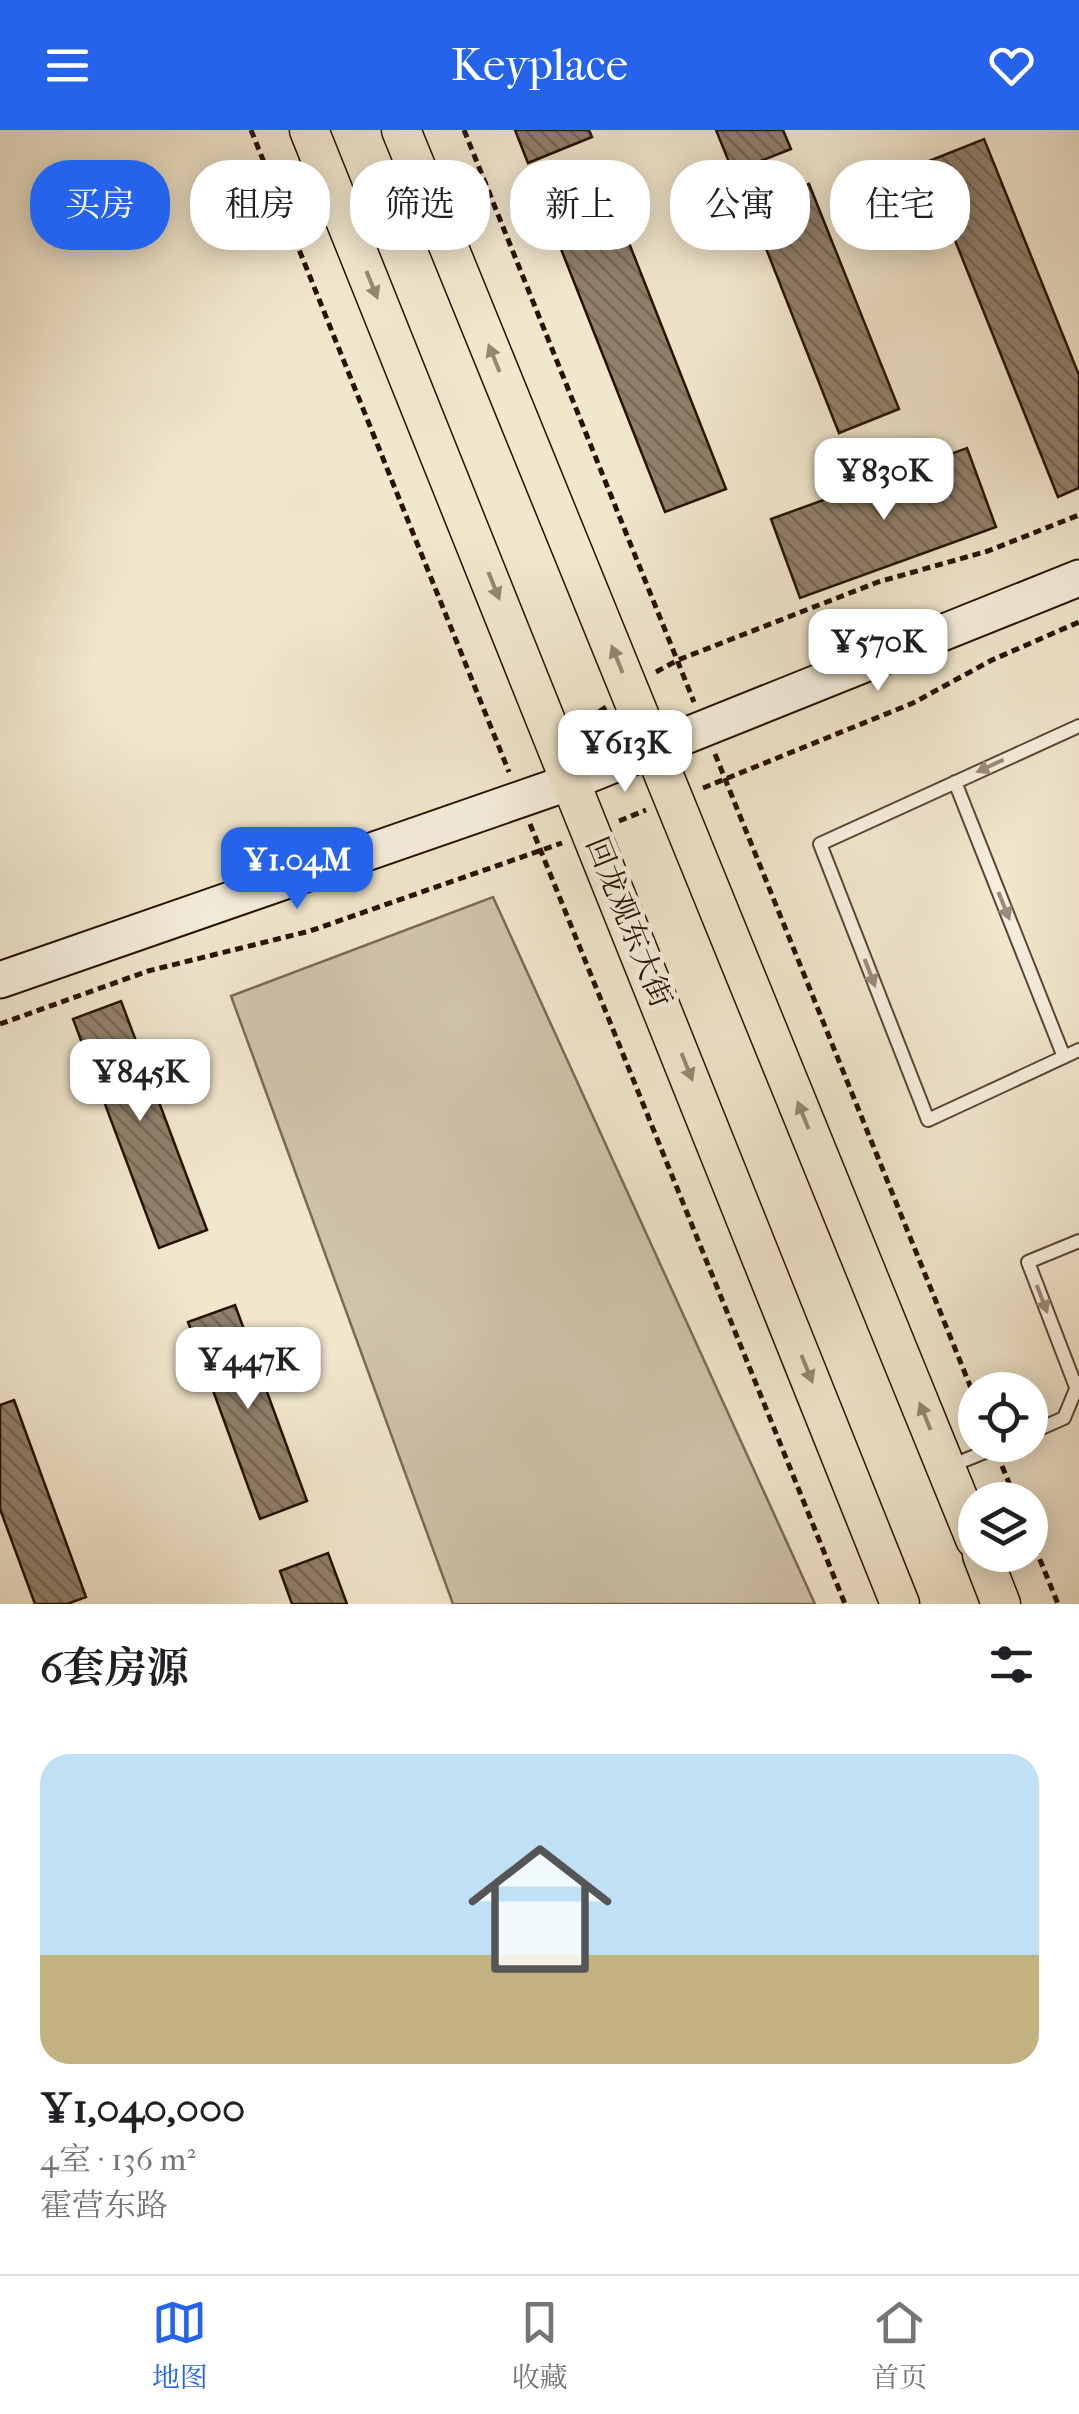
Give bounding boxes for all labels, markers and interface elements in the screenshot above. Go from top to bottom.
icon: menu [40,38,95,93]
icon: heart [984,38,1039,93]
text: Keyplace [451,39,628,92]
chip: 买房 [30,160,170,250]
chip: 租房 [190,160,330,250]
chip: 筛选 [350,160,490,250]
chip: 新上 [510,160,650,250]
chip: 公寓 [670,160,810,250]
chip: 住宅 [830,160,970,250]
one-way arrow [364,270,380,300]
one-way arrow [486,343,502,372]
pin: ¥830K [814,438,954,523]
text: ¥830K [837,452,932,489]
one-way arrow [486,572,502,602]
pin: ¥570K [808,609,948,694]
text: ¥570K [831,623,925,660]
one-way arrow [608,643,624,673]
pin: ¥613K [555,710,695,795]
text: ¥613K [580,724,670,761]
one-way arrow [975,758,1004,775]
pin: ¥1.04M [216,827,378,912]
street label: 回龙观东大街 [579,832,678,1012]
text: ¥1.04M [243,841,351,878]
one-way arrow [997,891,1013,921]
one-way arrow [863,958,879,988]
pin: ¥845K [70,1039,210,1124]
one-way arrow [679,1052,695,1082]
text: ¥845K [92,1053,188,1090]
one-way arrow [794,1100,810,1130]
one-way arrow [1035,1284,1050,1314]
pin: ¥447K [178,1327,318,1412]
text: ¥447K [198,1341,298,1378]
one-way arrow [799,1354,815,1384]
map controls [958,1372,1048,1572]
button: locate [958,1372,1048,1462]
one-way arrow [917,1402,933,1431]
button: layers [958,1482,1048,1572]
icon: filters [984,1637,1039,1692]
text: 6套房源 [40,1644,189,1693]
icon: home [450,1819,630,1999]
text: ¥1,040,000 [40,2084,245,2133]
text: 4室 · 136 m² [40,2141,195,2178]
text: 霍营东路 [40,2187,168,2224]
tab: 地图 [152,2295,208,2395]
tab: 收藏 [511,2295,567,2395]
tab: 首页 [871,2295,927,2395]

